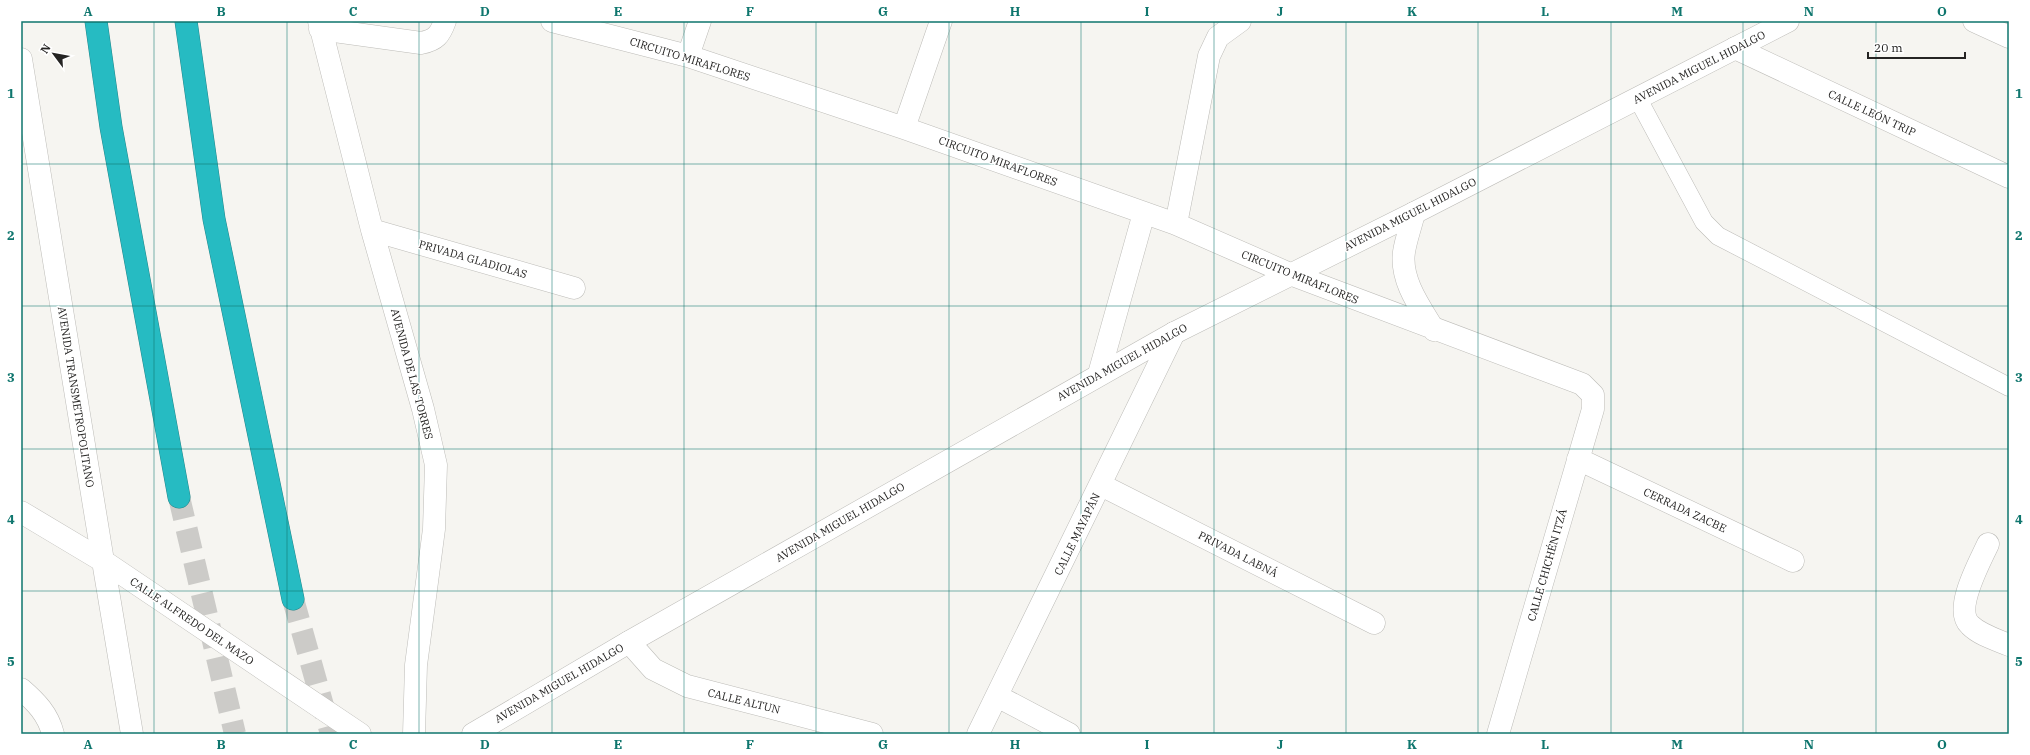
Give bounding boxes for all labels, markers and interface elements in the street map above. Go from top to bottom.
text: A [83,3,93,20]
text: B [216,3,226,20]
text: C [349,3,358,20]
text: D [480,3,490,20]
text: E [614,3,622,20]
text: F [746,3,754,20]
text: G [878,3,888,20]
text: H [1010,3,1021,20]
text: I [1145,3,1150,20]
text: J [1277,3,1284,20]
text: K [1407,3,1417,20]
text: L [1541,3,1549,20]
text: M [1671,3,1683,20]
text: N [1804,3,1814,20]
text: O [1937,3,1947,20]
street label: AVENIDA MIGUEL HIDALGO [1630,27,1768,107]
north arrow [34,34,74,74]
street label: CIRCUITO MIRAFLORES [628,34,752,84]
scale bar [1868,34,1965,60]
text: 20 m [1874,40,1903,55]
text: N [37,41,54,56]
text: 1 [7,85,15,102]
text: 1 [2015,85,2023,102]
street label: CALLE LEÓN TRIP [1826,87,1918,139]
street label: CIRCUITO MIRAFLORES [937,133,1059,189]
street label: AVENIDA MIGUEL HIDALGO [1341,174,1479,254]
text: 2 [7,227,15,244]
text: 2 [2015,227,2023,244]
street label: PRIVADA GLADIOLAS [417,237,529,281]
street label: CIRCUITO MIRAFLORES [1239,247,1361,307]
street label: AVENIDA TRANSMETROPOLITANO [55,305,97,489]
street label: AVENIDA DE LAS TORRES [388,307,436,441]
street label: AVENIDA MIGUEL HIDALGO [1054,320,1190,404]
text: 3 [7,369,15,386]
text: 3 [2015,369,2023,386]
street label: AVENIDA MIGUEL HIDALGO [773,479,907,565]
street label: CERRADA ZACBE [1641,485,1729,535]
street label: CALLE MAYAPÁN [1051,490,1103,578]
street label: CALLE CHICHÉN ITZÁ [1524,507,1570,623]
text: 4 [7,511,15,528]
text: 4 [2015,511,2023,528]
street label: PRIVADA LABNÁ [1196,528,1281,580]
street label: CALLE ALFREDO DEL MAZO [127,574,257,668]
street label: AVENIDA MIGUEL HIDALGO [492,640,626,726]
text: 5 [7,653,15,670]
text: 5 [2015,653,2023,670]
street label: CALLE ALTUN [706,685,782,717]
text: A [83,736,93,753]
text: B [216,736,226,753]
text: C [349,736,358,753]
text: D [480,736,490,753]
text: E [614,736,622,753]
text: F [746,736,754,753]
text: G [878,736,888,753]
text: H [1010,736,1021,753]
text: I [1145,736,1150,753]
text: J [1277,736,1284,753]
text: K [1407,736,1417,753]
text: L [1541,736,1549,753]
text: M [1671,736,1683,753]
text: N [1804,736,1814,753]
text: O [1937,736,1947,753]

